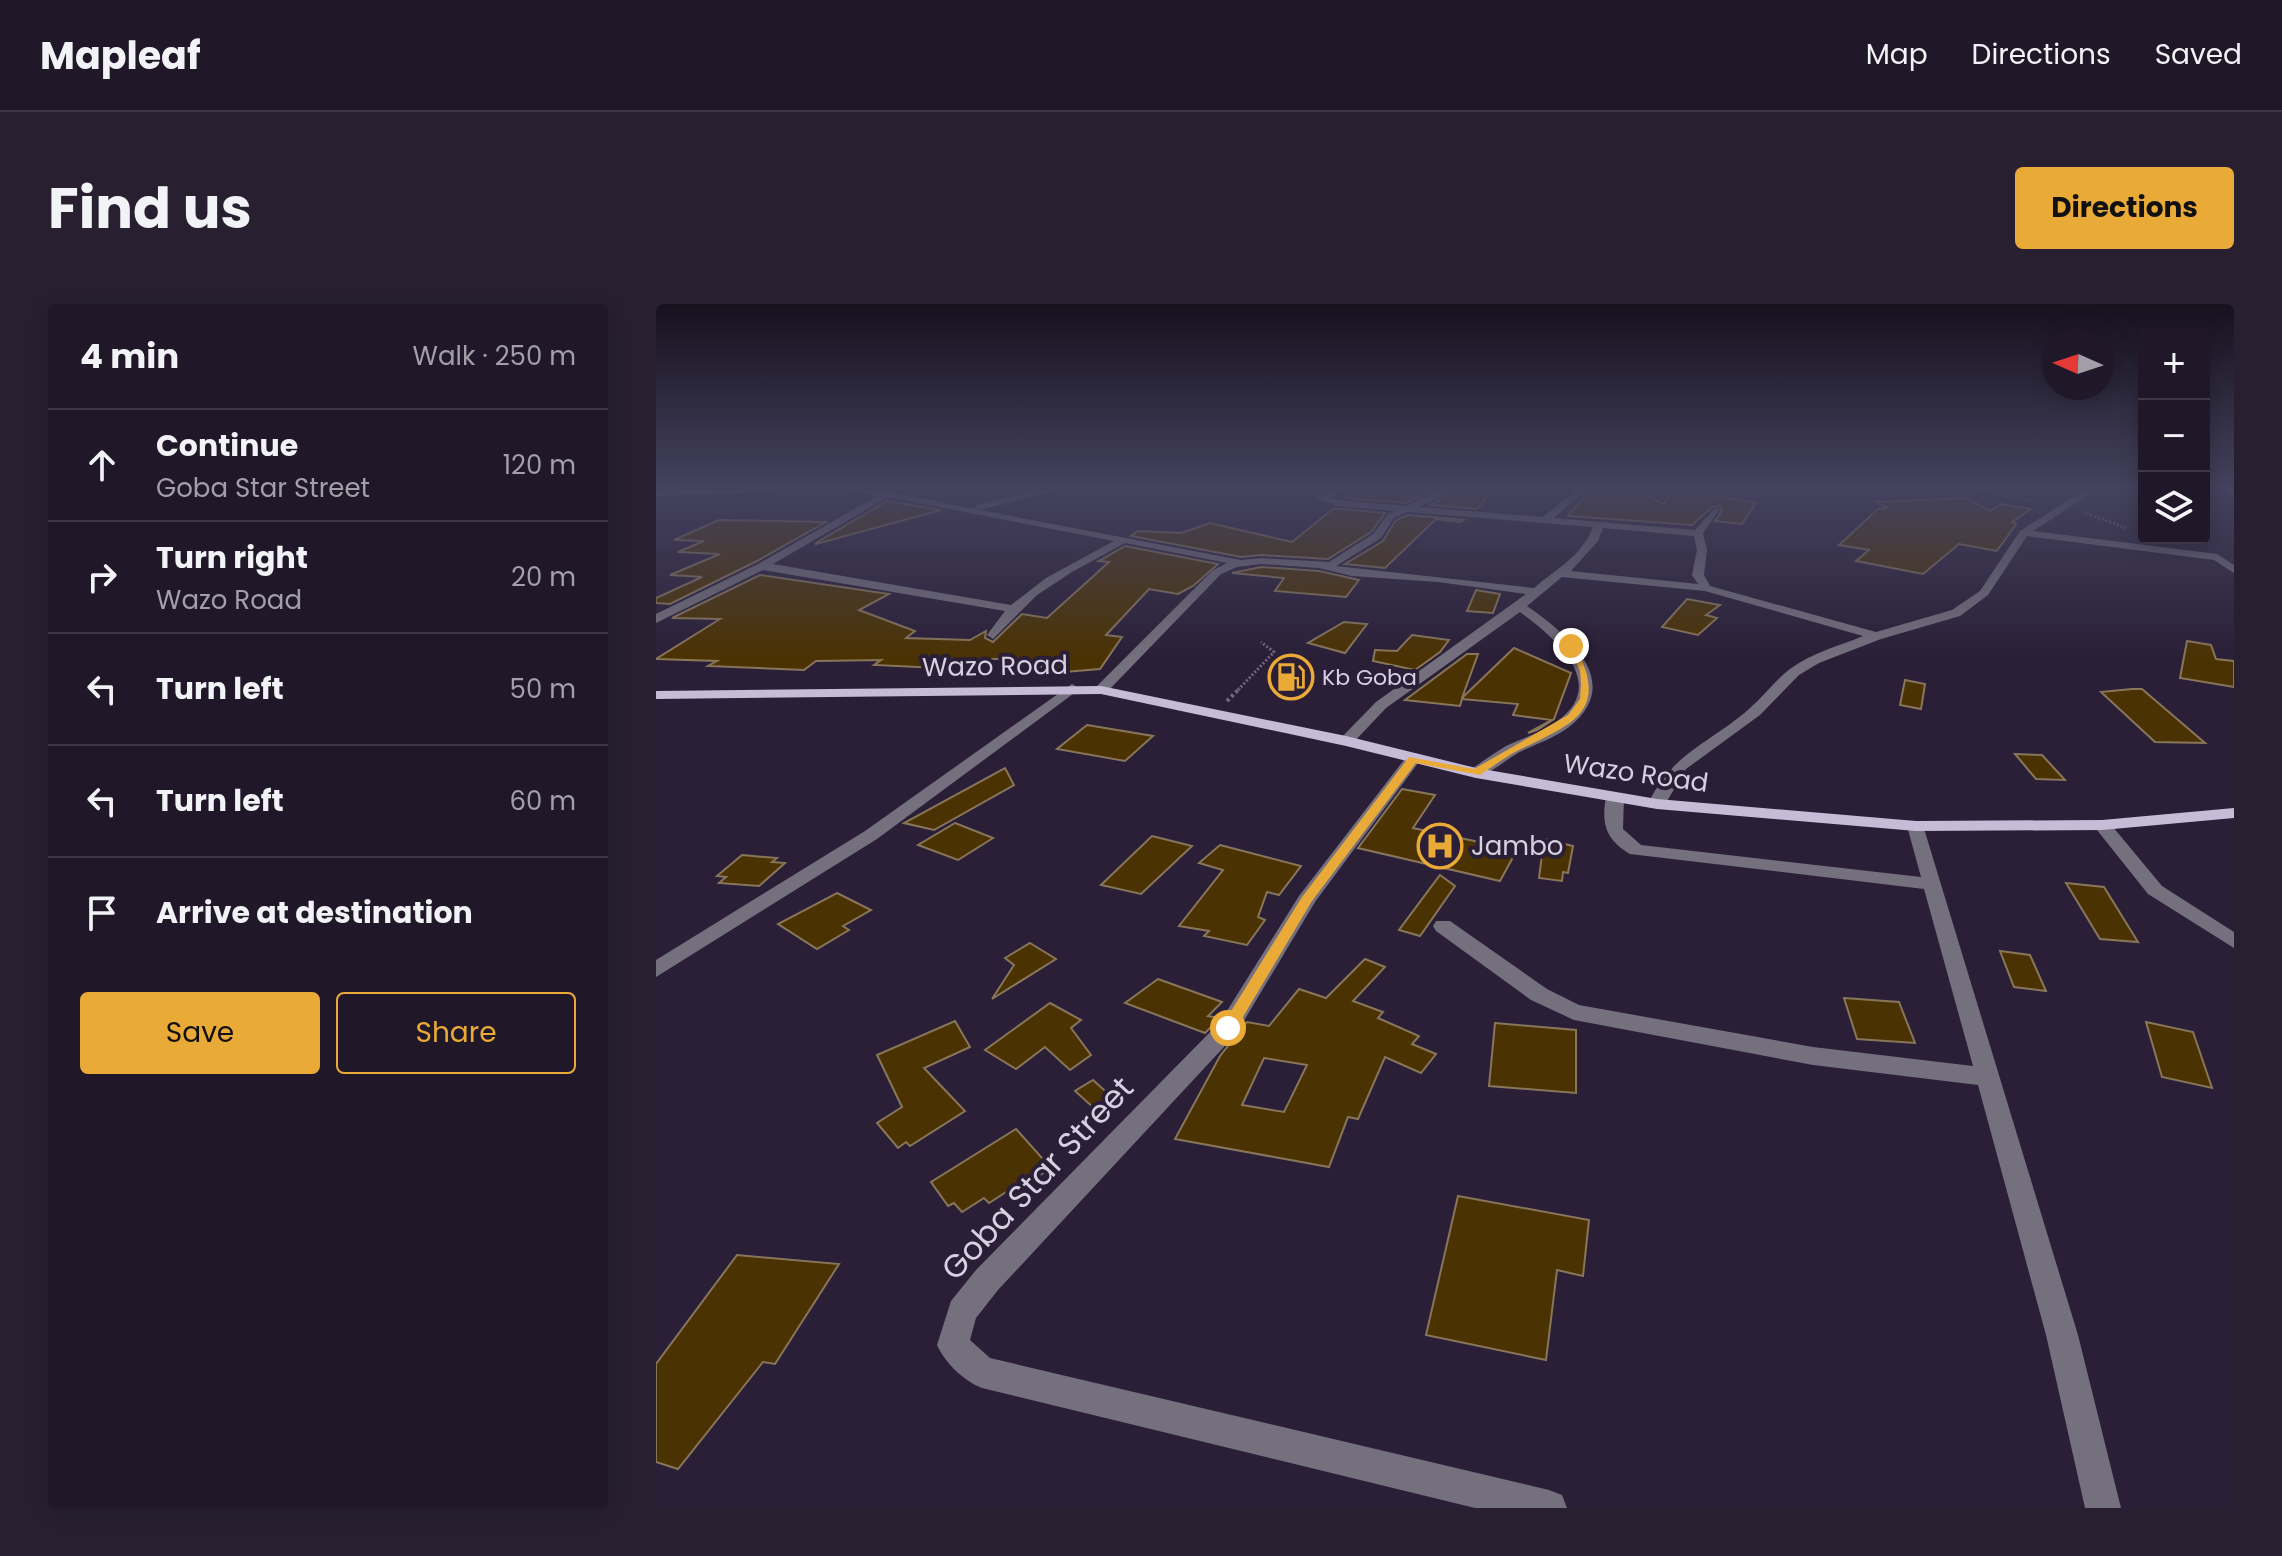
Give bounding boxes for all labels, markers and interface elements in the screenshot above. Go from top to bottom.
text: Mapleaf [40,29,201,82]
text: Map [1866,35,1928,74]
text: Directions [1972,35,2111,74]
text: Saved [2155,35,2242,74]
button: Directions [2015,167,2234,249]
text: Find us [48,169,252,248]
north arrow [2042,328,2114,400]
map controls [2138,328,2210,544]
button: + [2138,328,2210,400]
text: 4 min [80,332,179,380]
text: Walk · 250 m [413,338,576,374]
button: − [2138,400,2210,472]
text: Continue [156,424,298,467]
icon: ahead [80,443,124,487]
text: 120 m [503,447,576,483]
text: Goba Star Street [156,470,370,506]
button: layers [2138,472,2210,544]
text: Turn right [156,536,308,579]
icon: right [80,555,124,599]
text: 20 m [511,559,576,595]
text: Wazo Road [156,582,302,618]
route end [1553,628,1589,664]
street label: Wazo Road [922,647,1068,685]
fuel station icon: Kb Goba [1267,653,1315,701]
place label: Kb Goba [1322,662,1417,693]
icon: left [80,667,124,711]
text: Turn left [156,667,284,710]
text: 50 m [510,671,576,707]
street label: Wazo Road [1561,745,1711,801]
icon: left [80,779,124,823]
text: Turn left [156,779,284,822]
text: 60 m [509,783,576,819]
hospital icon: Jambo [1416,822,1464,870]
place label: Jambo [1471,828,1563,864]
icon: arrive [80,891,124,935]
text: Arrive at destination [156,891,473,934]
button: Save [80,992,320,1074]
button: Share [336,992,576,1074]
route start [1210,1010,1246,1046]
street label: Goba Star Street [931,1066,1143,1290]

